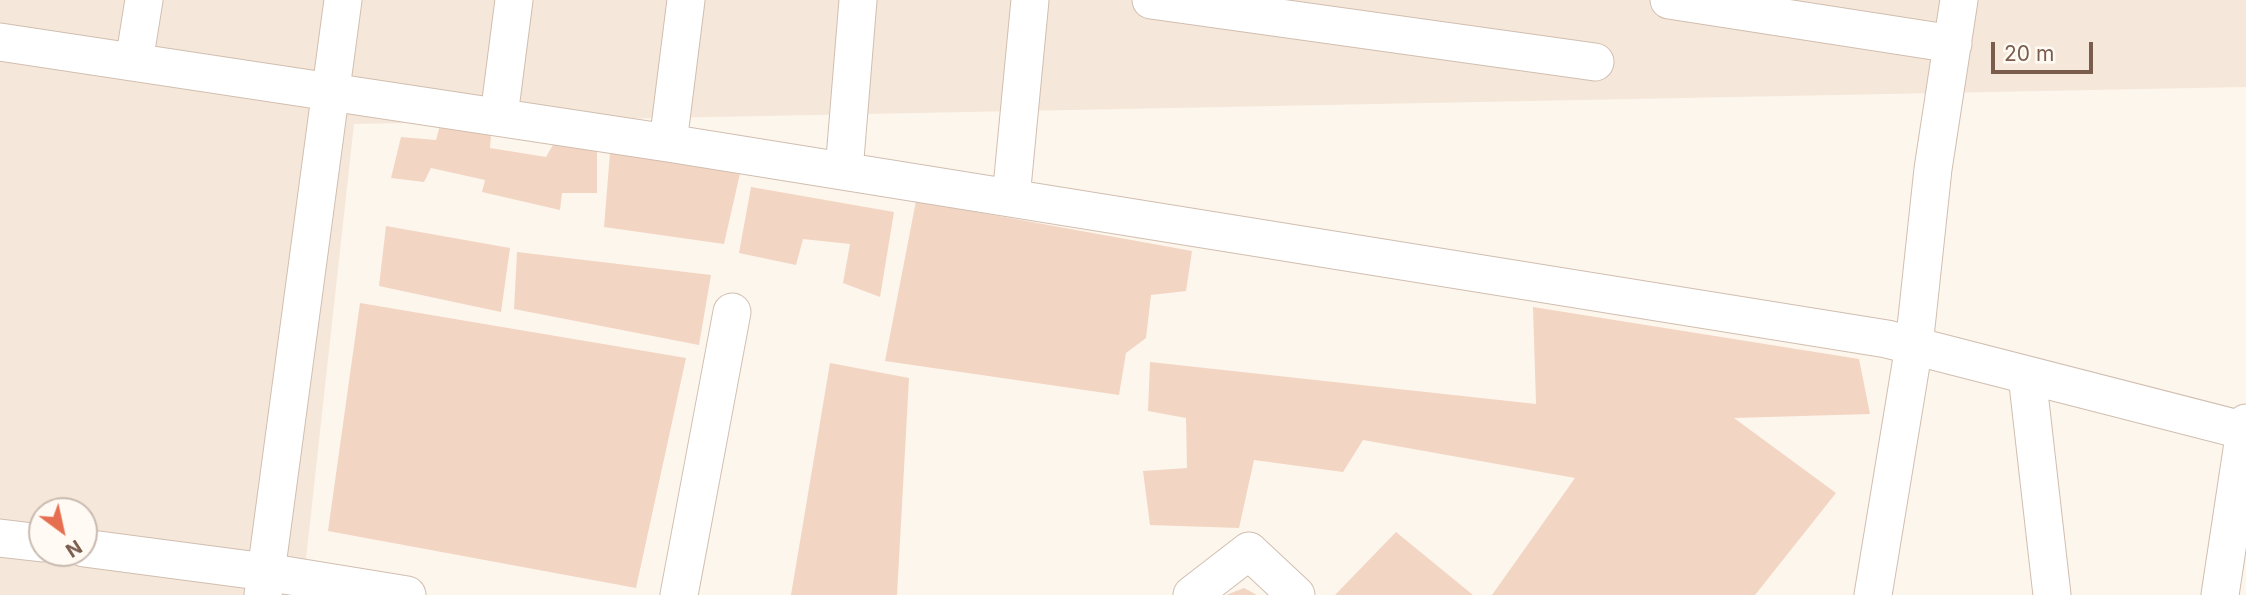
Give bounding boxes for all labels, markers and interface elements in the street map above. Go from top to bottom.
scale bar [1994,28,2096,72]
text: 20 m [2004,41,2054,66]
north arrow [28,497,98,567]
text: N [61,535,86,562]

